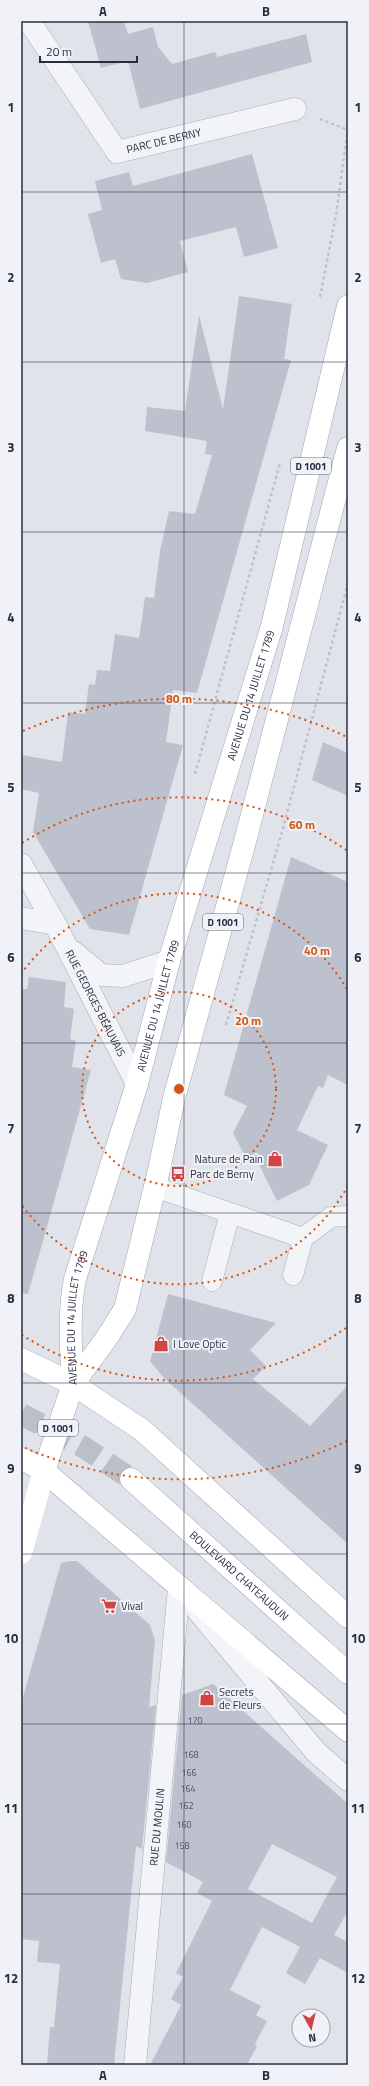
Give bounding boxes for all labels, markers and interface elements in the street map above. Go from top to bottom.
text: A [99,1,107,21]
text: B [262,1,270,21]
scale bar [40,38,137,64]
text: 20 m [46,42,72,61]
text: 1 [7,97,15,117]
text: 1 [354,97,362,117]
street label: PARC DE BERNY [125,124,203,157]
text: 2 [7,267,15,287]
text: 2 [354,267,362,287]
text: 3 [7,437,15,457]
text: 3 [354,437,362,457]
road number: D 1001 [291,458,331,474]
text: 4 [7,607,15,627]
text: 4 [354,607,362,627]
street label: AVENUE DU 14 JUILLET 1789 [223,628,278,763]
text: 80 m [166,689,192,708]
text: 5 [7,777,15,797]
text: 5 [354,777,362,797]
text: 60 m [289,815,315,834]
road number: D 1001 [203,914,243,930]
street label: AVENUE DU 14 JUILLET 1789 [133,938,183,1073]
text: 40 m [304,941,330,960]
text: 6 [7,947,15,967]
street label: RUE GEORGES BEAUVAIS [62,947,130,1060]
text: 6 [354,947,362,967]
text: 20 m [235,1011,261,1030]
centre of rings [172,1082,186,1096]
text: 7 [7,1118,15,1138]
text: 7 [354,1118,362,1138]
shop icon: Nature de Pain [266,1150,284,1168]
place label: Nature de Pain [195,1151,263,1167]
bus stop icon: Parc de Berny [169,1165,187,1183]
place label: Parc de Berny [190,1166,255,1182]
street label: AVENUE DU 14 JUILLET 1789 [63,1248,92,1385]
text: 8 [7,1288,15,1308]
text: 8 [354,1288,362,1308]
shop icon: I Love Optic [152,1335,170,1353]
place label: I Love Optic [173,1336,227,1352]
road number: D 1001 [38,1420,78,1436]
text: 9 [7,1458,15,1478]
text: 9 [354,1458,362,1478]
street label: BOULEVARD CHATEAUDUN [186,1527,292,1624]
supermarket icon: Vival [100,1597,118,1615]
place label: Vival [121,1598,143,1614]
text: 10 [4,1628,18,1648]
text: 10 [351,1628,365,1648]
place label: Secrets de Fleurs [219,1684,261,1713]
shop icon: Secrets de Fleurs [198,1689,216,1707]
house number: 170 [187,1714,203,1727]
house number: 168 [183,1748,199,1761]
house number: 166 [181,1766,197,1779]
house number: 164 [180,1782,196,1795]
street label: RUE DU MOULIN [145,1787,169,1867]
text: 11 [4,1798,18,1818]
text: 11 [351,1798,365,1818]
house number: 162 [178,1799,194,1812]
house number: 160 [176,1818,192,1831]
house number: 158 [174,1839,190,1852]
text: 12 [4,1968,18,1988]
text: 12 [351,1968,365,1988]
north arrow [291,2008,331,2048]
text: N [308,2029,317,2046]
text: A [99,2065,107,2085]
text: B [262,2065,270,2085]

